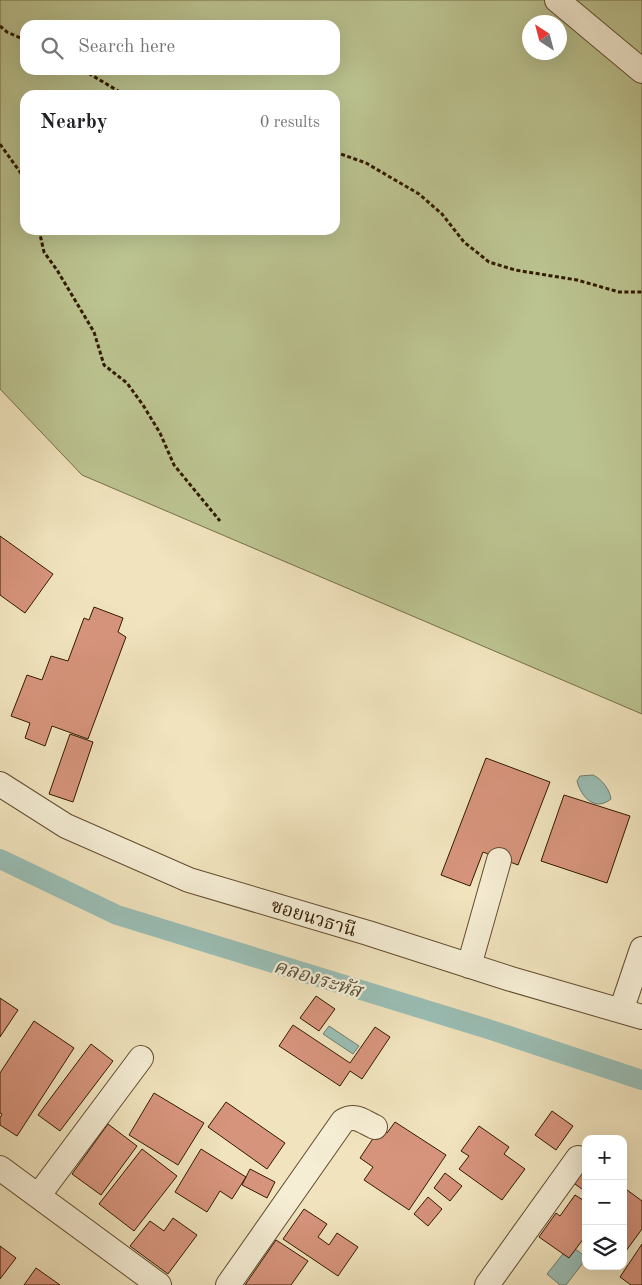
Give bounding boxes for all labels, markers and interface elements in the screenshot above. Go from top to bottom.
north arrow [522,15,567,60]
search box [20,20,340,75]
icon: search [38,34,66,62]
text: Search here [78,38,175,57]
text: Nearby [40,112,108,133]
text: 0 results [260,115,320,131]
street label: ซอยนวธานี [268,895,359,941]
water label: คลองระหัส [271,955,367,1004]
map controls [582,1135,627,1270]
button: + [582,1135,627,1180]
button: − [582,1180,627,1225]
button: layers [582,1225,627,1270]

